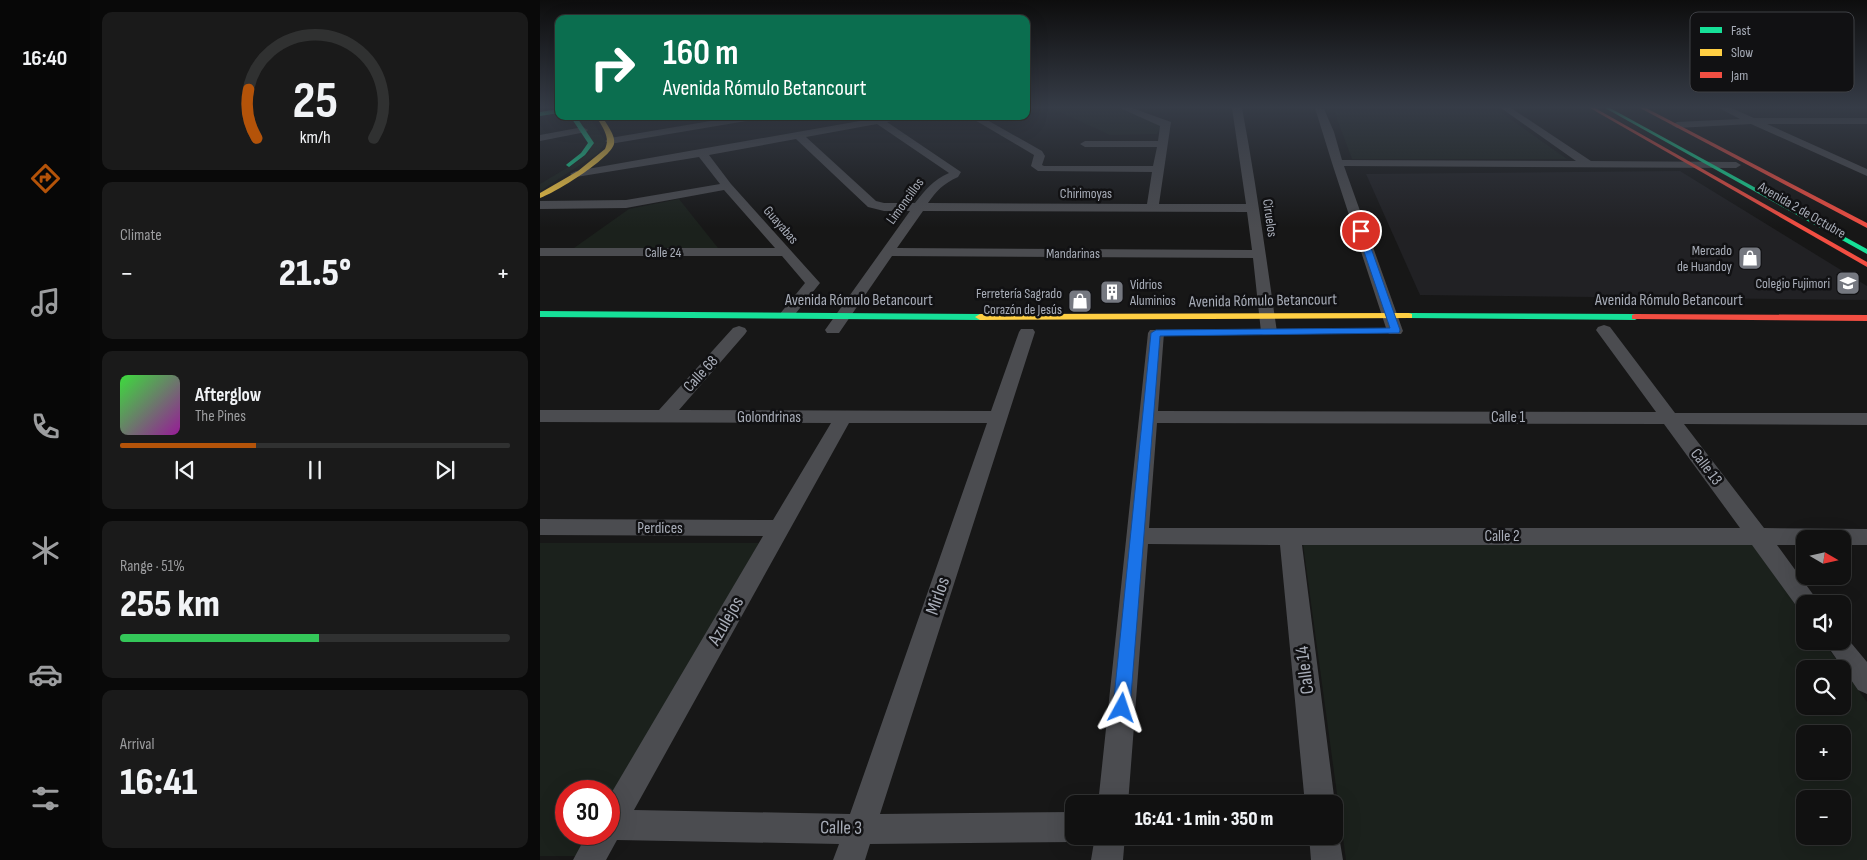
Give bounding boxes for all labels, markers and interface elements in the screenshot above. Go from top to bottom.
legend [1690,12,1854,92]
text: Fast [1731,22,1751,39]
text: 160 m [663,32,739,75]
icon: right [580,35,645,100]
text: Slow [1731,44,1753,61]
text: 16:40 [23,45,67,72]
text: Jam [1730,67,1748,84]
text: 25 [292,70,338,133]
text: Avenida Rómulo Betancourt [663,75,866,102]
text: km/h [300,127,330,148]
icon: directions [28,161,63,196]
street label: Limoncillos [883,175,927,227]
street label: Avenida 2 de Octubre [1754,178,1849,242]
street label: Chirimoyas [1060,185,1112,202]
street label: Ciruelos [1259,198,1281,238]
street label: Guayabas [760,202,802,248]
pin [1340,210,1382,252]
icon: arrive [1347,217,1375,245]
text: Climate [120,226,162,245]
place label: Mercado de Huandoy [1677,242,1733,275]
street label: Calle 24 [645,244,681,261]
street label: Mandarinas [1046,245,1100,262]
shop icon: Mercado de Huandoy [1737,245,1763,271]
text: 21.5° [279,251,351,296]
text: − [120,257,134,290]
text: + [496,257,510,290]
school or university icon: Colegio Fujimori [1835,270,1861,296]
place label: Colegio Fujimori [1755,275,1830,292]
place label: Vidrios Aluminios [1129,276,1176,309]
building icon: Vidrios Aluminios [1099,279,1125,305]
icon: music [28,285,63,320]
place label: Ferretería Sagrado Corazón de Jesús [976,285,1062,318]
shop icon: Ferretería Sagrado Corazón de Jesús [1067,288,1093,314]
street label: Avenida Rómulo Betancourt [1188,290,1337,312]
street label: Avenida Rómulo Betancourt [784,291,933,310]
street label: Avenida Rómulo Betancourt [1594,291,1743,310]
street label: Calle 68 [680,352,722,396]
text: Afterglow [195,384,261,407]
text: The Pines [195,407,246,426]
street label: Golondrinas [737,408,801,427]
street label: Calle 1 [1491,408,1525,427]
icon: phone [28,409,63,444]
street label: Calle 13 [1686,445,1726,489]
icon: previous [171,456,199,484]
icon: pause [301,456,329,484]
icon: next [431,456,459,484]
street label: Perdices [637,519,683,538]
street label: Calle 2 [1484,527,1520,546]
north arrow [1796,530,1851,585]
map controls [1796,530,1851,845]
icon: climate [28,533,63,568]
text: Range · 51% [120,557,185,576]
street label: Mirlos [921,574,955,618]
text: 255 km [120,582,220,627]
street label: Azulejos [702,592,749,650]
button: sound [1796,595,1851,650]
street label: Calle 14 [1291,644,1319,695]
icon: car [28,657,63,692]
button: search [1796,660,1851,715]
position arrow [1095,681,1147,733]
button: + [1796,725,1851,780]
text: Arrival [120,735,154,754]
text: 16:41 [120,760,197,805]
speed limit sign: 30 [555,780,620,845]
icon: filters [28,781,63,816]
button: − [1796,790,1851,845]
text: 16:41 · 1 min · 350 m [1135,808,1273,831]
street label: Calle 3 [820,816,862,840]

